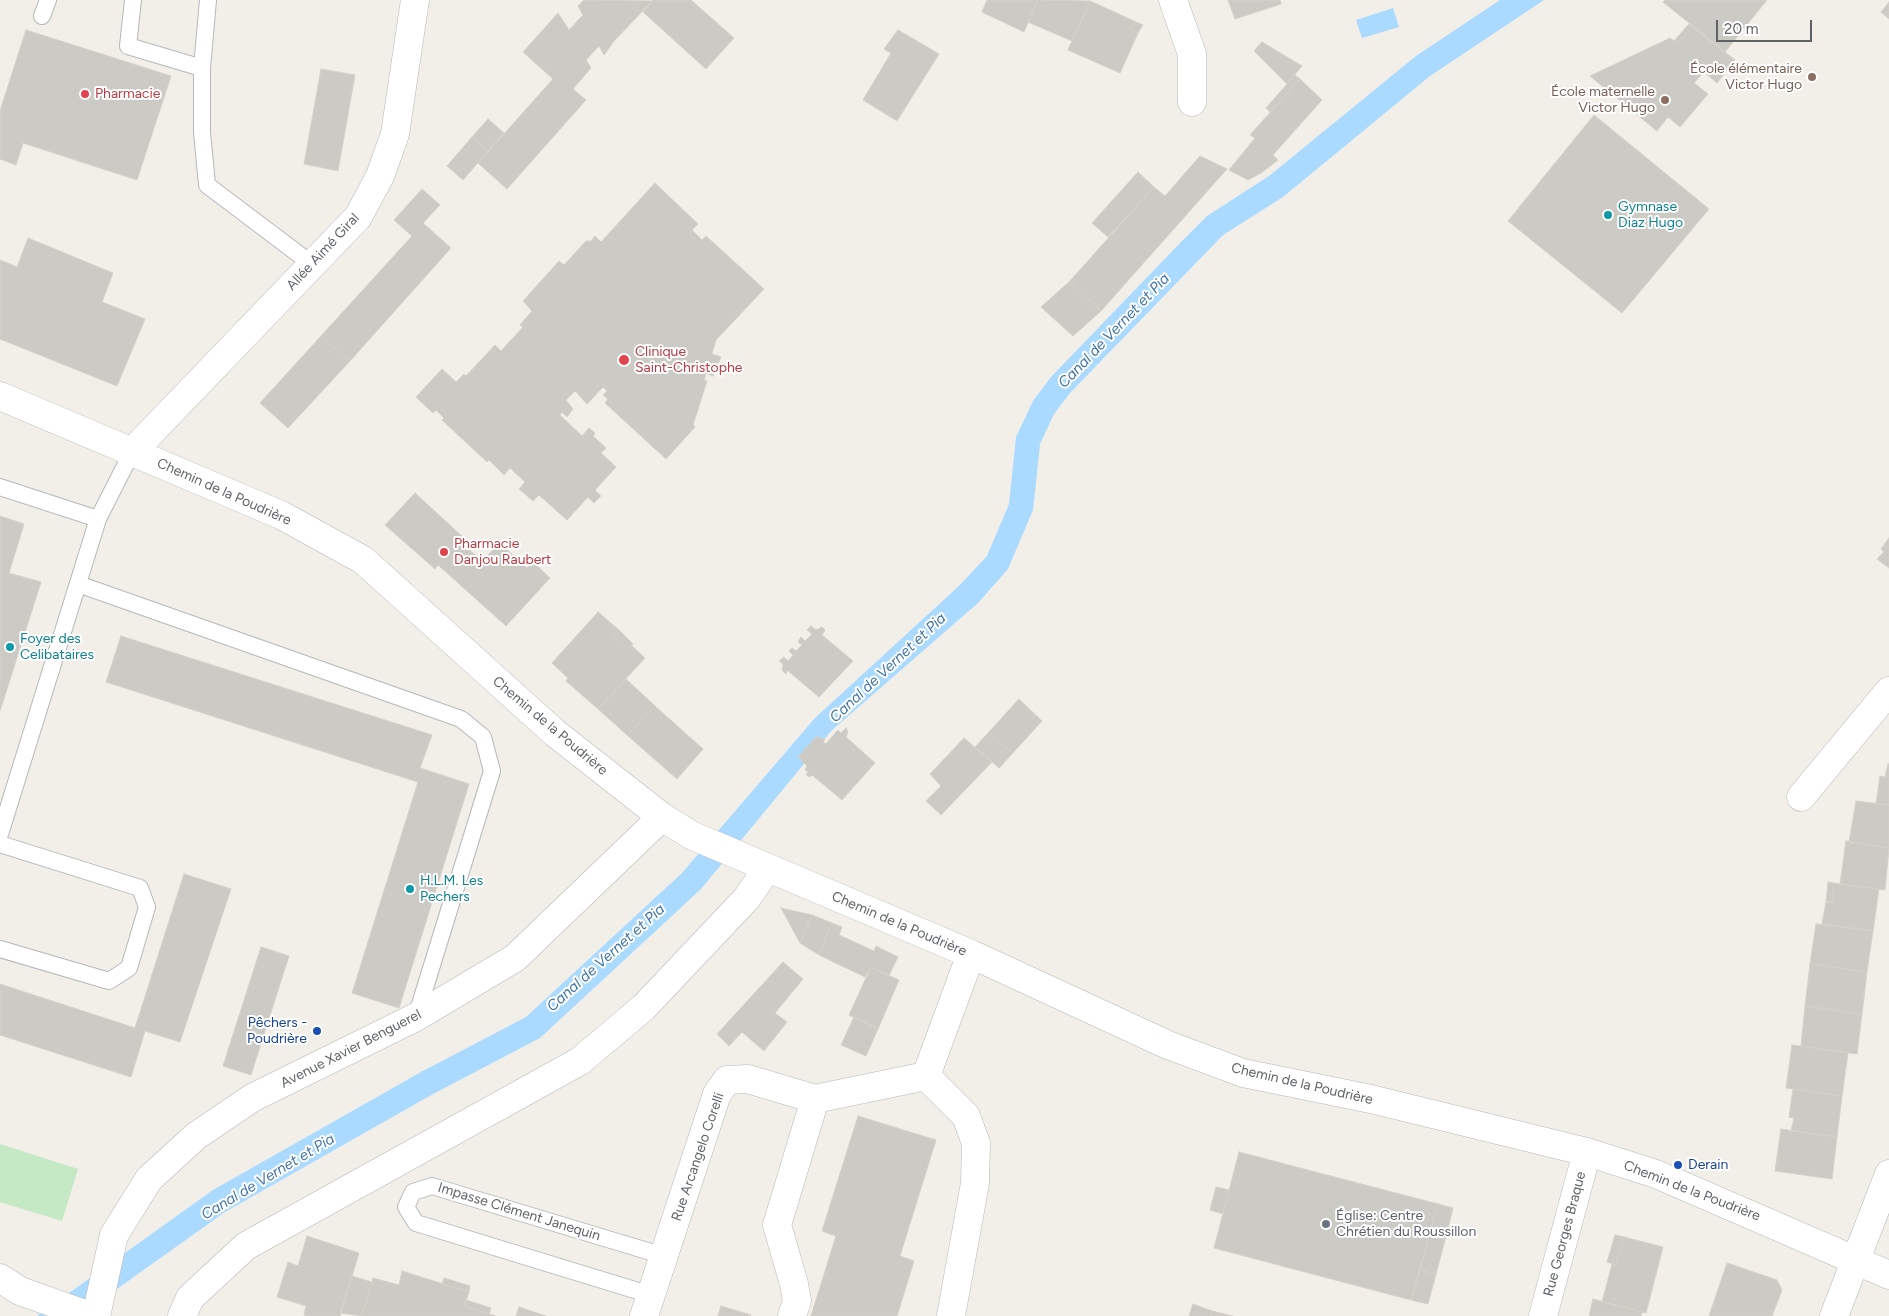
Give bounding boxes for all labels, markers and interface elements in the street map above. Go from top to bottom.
scale bar [1719,10,1815,42]
text: 20 m [1724,20,1758,38]
place label: École élémentaire Victor Hugo [1690,61,1802,94]
marker: École élémentaire Victor Hugo [1806,71,1818,83]
place label: École maternelle Victor Hugo [1551,84,1655,116]
place label: Pharmacie [95,86,160,102]
marker: Pharmacie [79,88,91,100]
marker: École maternelle Victor Hugo [1659,94,1671,106]
place label: Gymnase Diaz Hugo [1618,199,1683,232]
marker: Gymnase Diaz Hugo [1602,209,1614,221]
street label: Allée Aimé Giral [283,210,363,294]
water label: Canal de Vernet et Pia [1055,270,1173,392]
place label: Clinique Saint-Christophe [635,344,742,377]
marker: Clinique Saint-Christophe [617,353,631,367]
street label: Chemin de la Poudrière [154,455,294,529]
place label: Pharmacie Danjou Raubert [454,536,551,568]
marker: Pharmacie Danjou Raubert [438,546,450,558]
water label: Canal de Vernet et Pia [826,609,950,727]
place label: Foyer des Celibataires [20,631,94,664]
marker: Foyer des Celibataires [4,641,16,653]
street label: Chemin de la Poudrière [489,673,611,779]
place label: H.L.M. Les Pechers [420,873,483,906]
marker: H.L.M. Les Pechers [404,883,416,895]
street label: Chemin de la Poudrière [829,888,969,960]
water label: Canal de Vernet et Pia [543,900,669,1016]
street label: Avenue Xavier Benguerel [278,1006,424,1092]
place label: Pêchers - Poudrière [247,1015,307,1048]
marker: Pêchers - Poudrière [311,1025,323,1037]
street label: Chemin de la Poudrière [1229,1059,1375,1109]
street label: Rue Arcangelo Corelli [668,1090,728,1224]
water label: Canal de Vernet et Pia [198,1130,338,1224]
street label: Chemin de la Poudrière [1621,1157,1763,1225]
place label: Derain [1688,1157,1728,1173]
marker: Derain [1672,1159,1684,1171]
street label: Rue Georges Braque [1540,1170,1590,1298]
street label: Impasse Clément Janequin [436,1179,602,1245]
place label: Église: Centre Chrétien du Roussillon [1336,1208,1476,1240]
marker: Église: Centre Chrétien du Roussillon [1320,1218,1332,1230]

